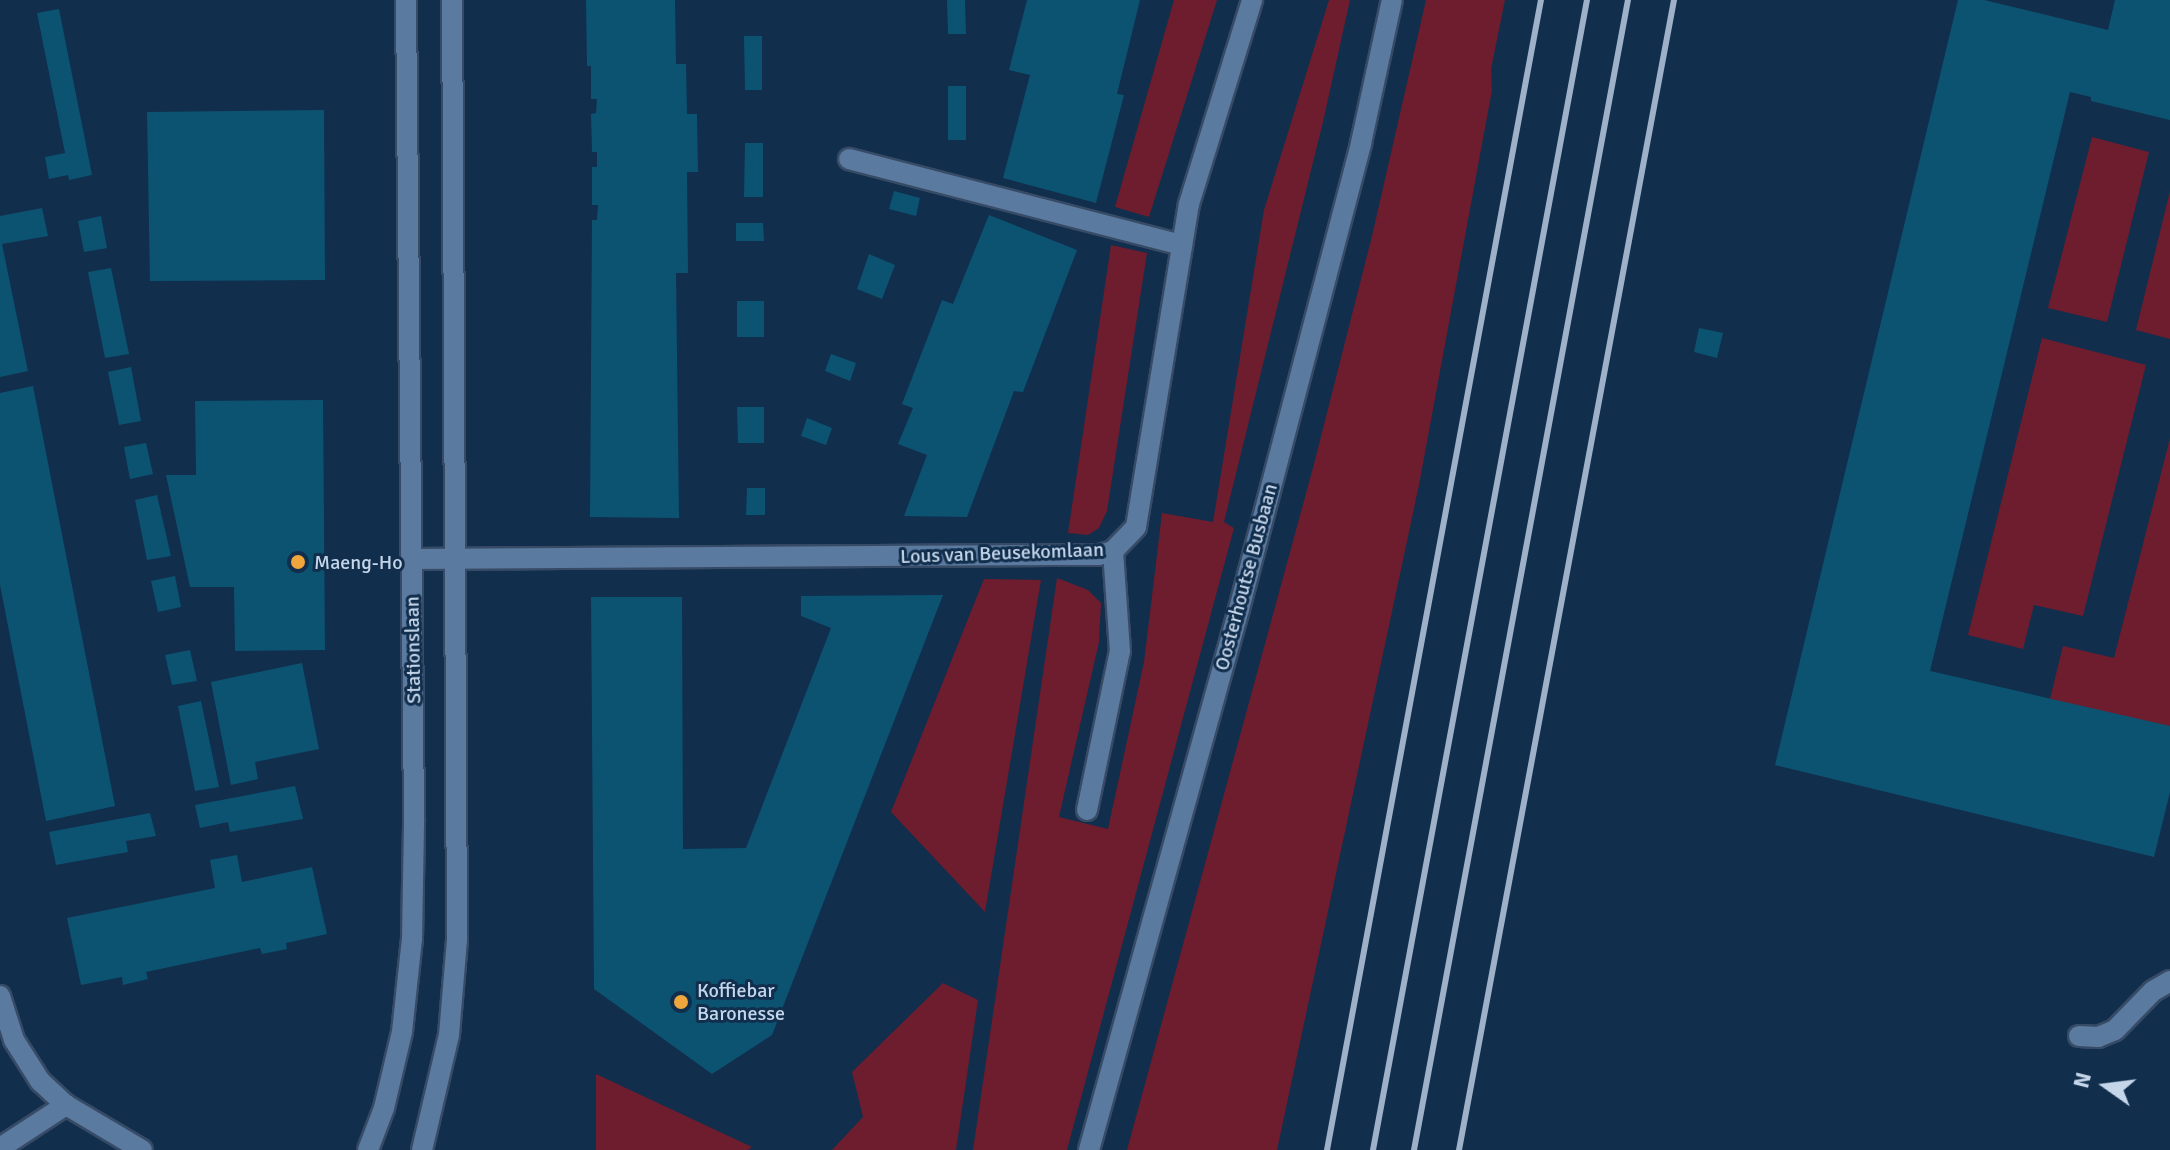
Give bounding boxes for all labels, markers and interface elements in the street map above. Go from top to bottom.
street label: Oosterhoutse Busbaan [1210,481,1282,673]
street label: Lous van Beusekomlaan [900,537,1104,569]
place label: Maeng-Ho [314,550,403,574]
marker: Maeng-Ho [289,553,307,571]
street label: Stationslaan [400,596,426,704]
place label: Koffiebar Baronesse [697,978,785,1025]
marker: Koffiebar Baronesse [672,993,690,1011]
north arrow [2066,1046,2146,1126]
text: N [2067,1069,2097,1091]

